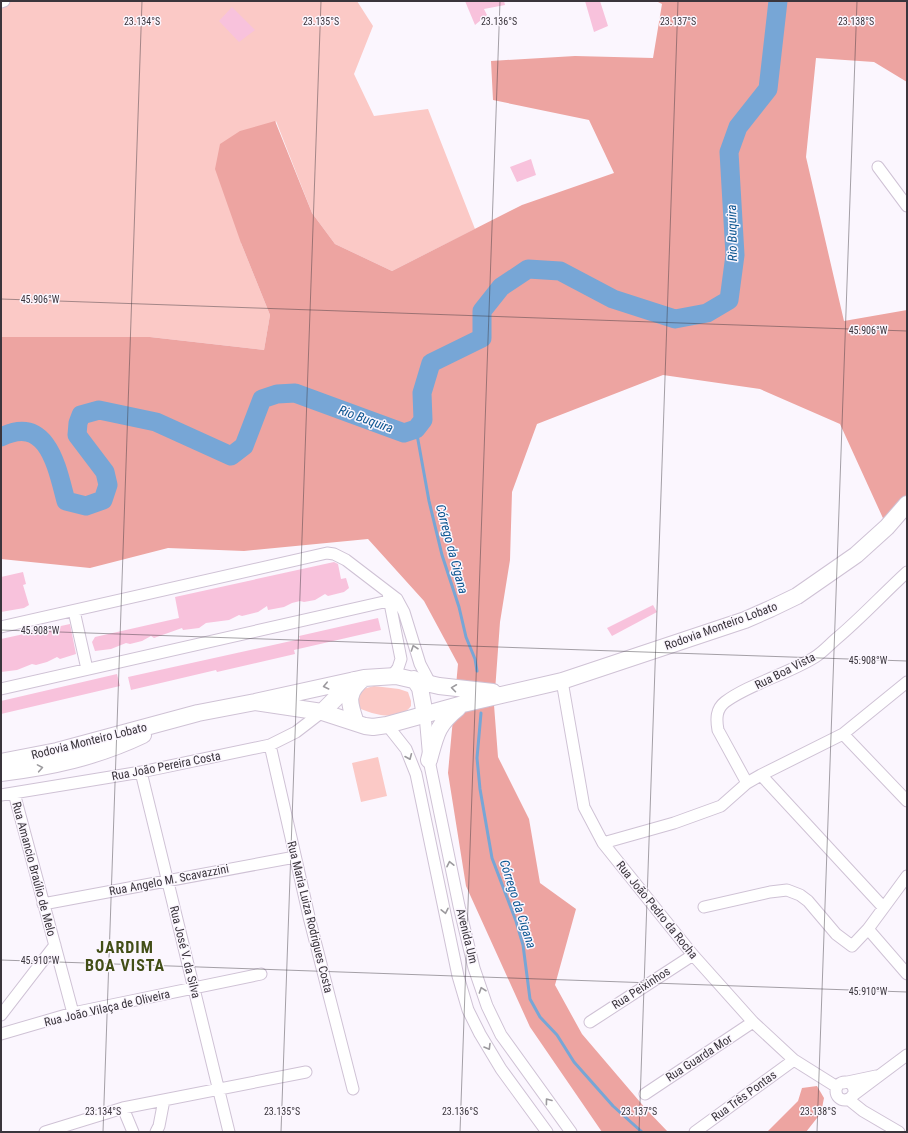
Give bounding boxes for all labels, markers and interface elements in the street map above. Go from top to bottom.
text: 23.134°S [124,16,160,27]
text: 23.135°S [303,16,339,27]
text: 23.136°S [481,16,517,27]
text: 23.137°S [660,16,696,27]
text: 23.138°S [838,16,874,27]
water label: Rio Buquira [724,204,740,262]
text: 45.906°W [21,294,60,305]
text: 45.906°W [849,325,888,336]
water label: Rio Buquira [337,402,395,436]
water label: Córrego da Cigana [433,503,471,595]
street label: Rodovia Monteiro Lobato [663,599,779,653]
text: 45.908°W [21,625,60,636]
one-way arrow [410,645,419,652]
street label: Rua Boa Vista [752,650,818,692]
text: 45.908°W [849,655,888,666]
one-way arrow [323,681,330,690]
one-way arrow [450,684,457,693]
street label: Rodovia Monteiro Lobato [30,720,148,762]
street label: Rua João Pereira Costa [110,749,222,783]
one-way arrow [405,753,413,760]
one-way arrow [37,764,43,773]
street label: Rua Amancio Braúlio de Melo [9,800,59,938]
street label: Rua Maria Luiza Rodrigues Costa [284,840,336,995]
water label: Córrego da Cigana [497,858,539,950]
street label: Rua João Pedro da Rocha [613,858,701,962]
one-way arrow [447,861,455,867]
street label: Rua Angelo M. Scavazzini [108,862,230,898]
street label: Rua José V. da Silva [167,904,203,1000]
street label: Avenida Um [453,907,481,965]
one-way arrow [440,908,448,914]
district label: JARDIM BOA VISTA [85,938,165,975]
text: 45.910°W [21,955,60,966]
street label: Rua Peixinhos [609,964,673,1012]
one-way arrow [478,986,486,993]
text: 45.910°W [849,986,888,997]
street label: Rua João Vilaça de Oliveira [43,987,172,1029]
street label: Rua Guarda Mor [663,1031,735,1085]
one-way arrow [483,1043,491,1050]
street label: Rua Três Pontas [709,1068,779,1124]
one-way arrow [545,1098,552,1105]
text: 23.134°S [85,1106,121,1117]
text: 23.135°S [264,1106,300,1117]
text: 23.136°S [442,1106,478,1117]
text: 23.137°S [621,1106,657,1117]
text: 23.138°S [800,1106,836,1117]

